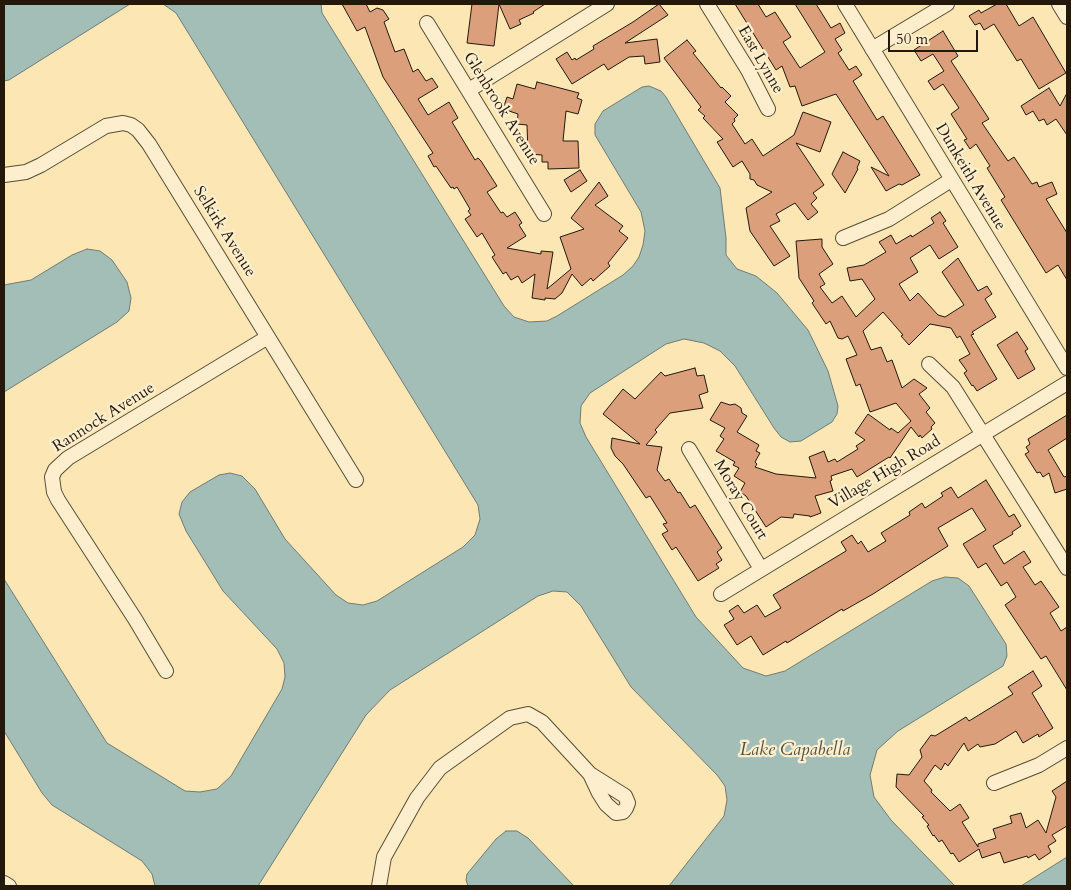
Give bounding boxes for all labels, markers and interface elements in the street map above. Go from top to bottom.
scale bar [891,20,981,52]
street label: East Lynne [733,23,787,97]
text: 50 m [896,29,928,49]
street label: Glenbrook Avenue [459,49,543,169]
street label: Dunkeith Avenue [931,120,1009,234]
street label: Selkirk Avenue [189,183,259,281]
street label: Rannock Avenue [49,379,159,457]
street label: Village High Road [826,432,944,514]
street label: Moray Court [709,457,771,543]
water label: Lake Capabella [740,740,850,762]

